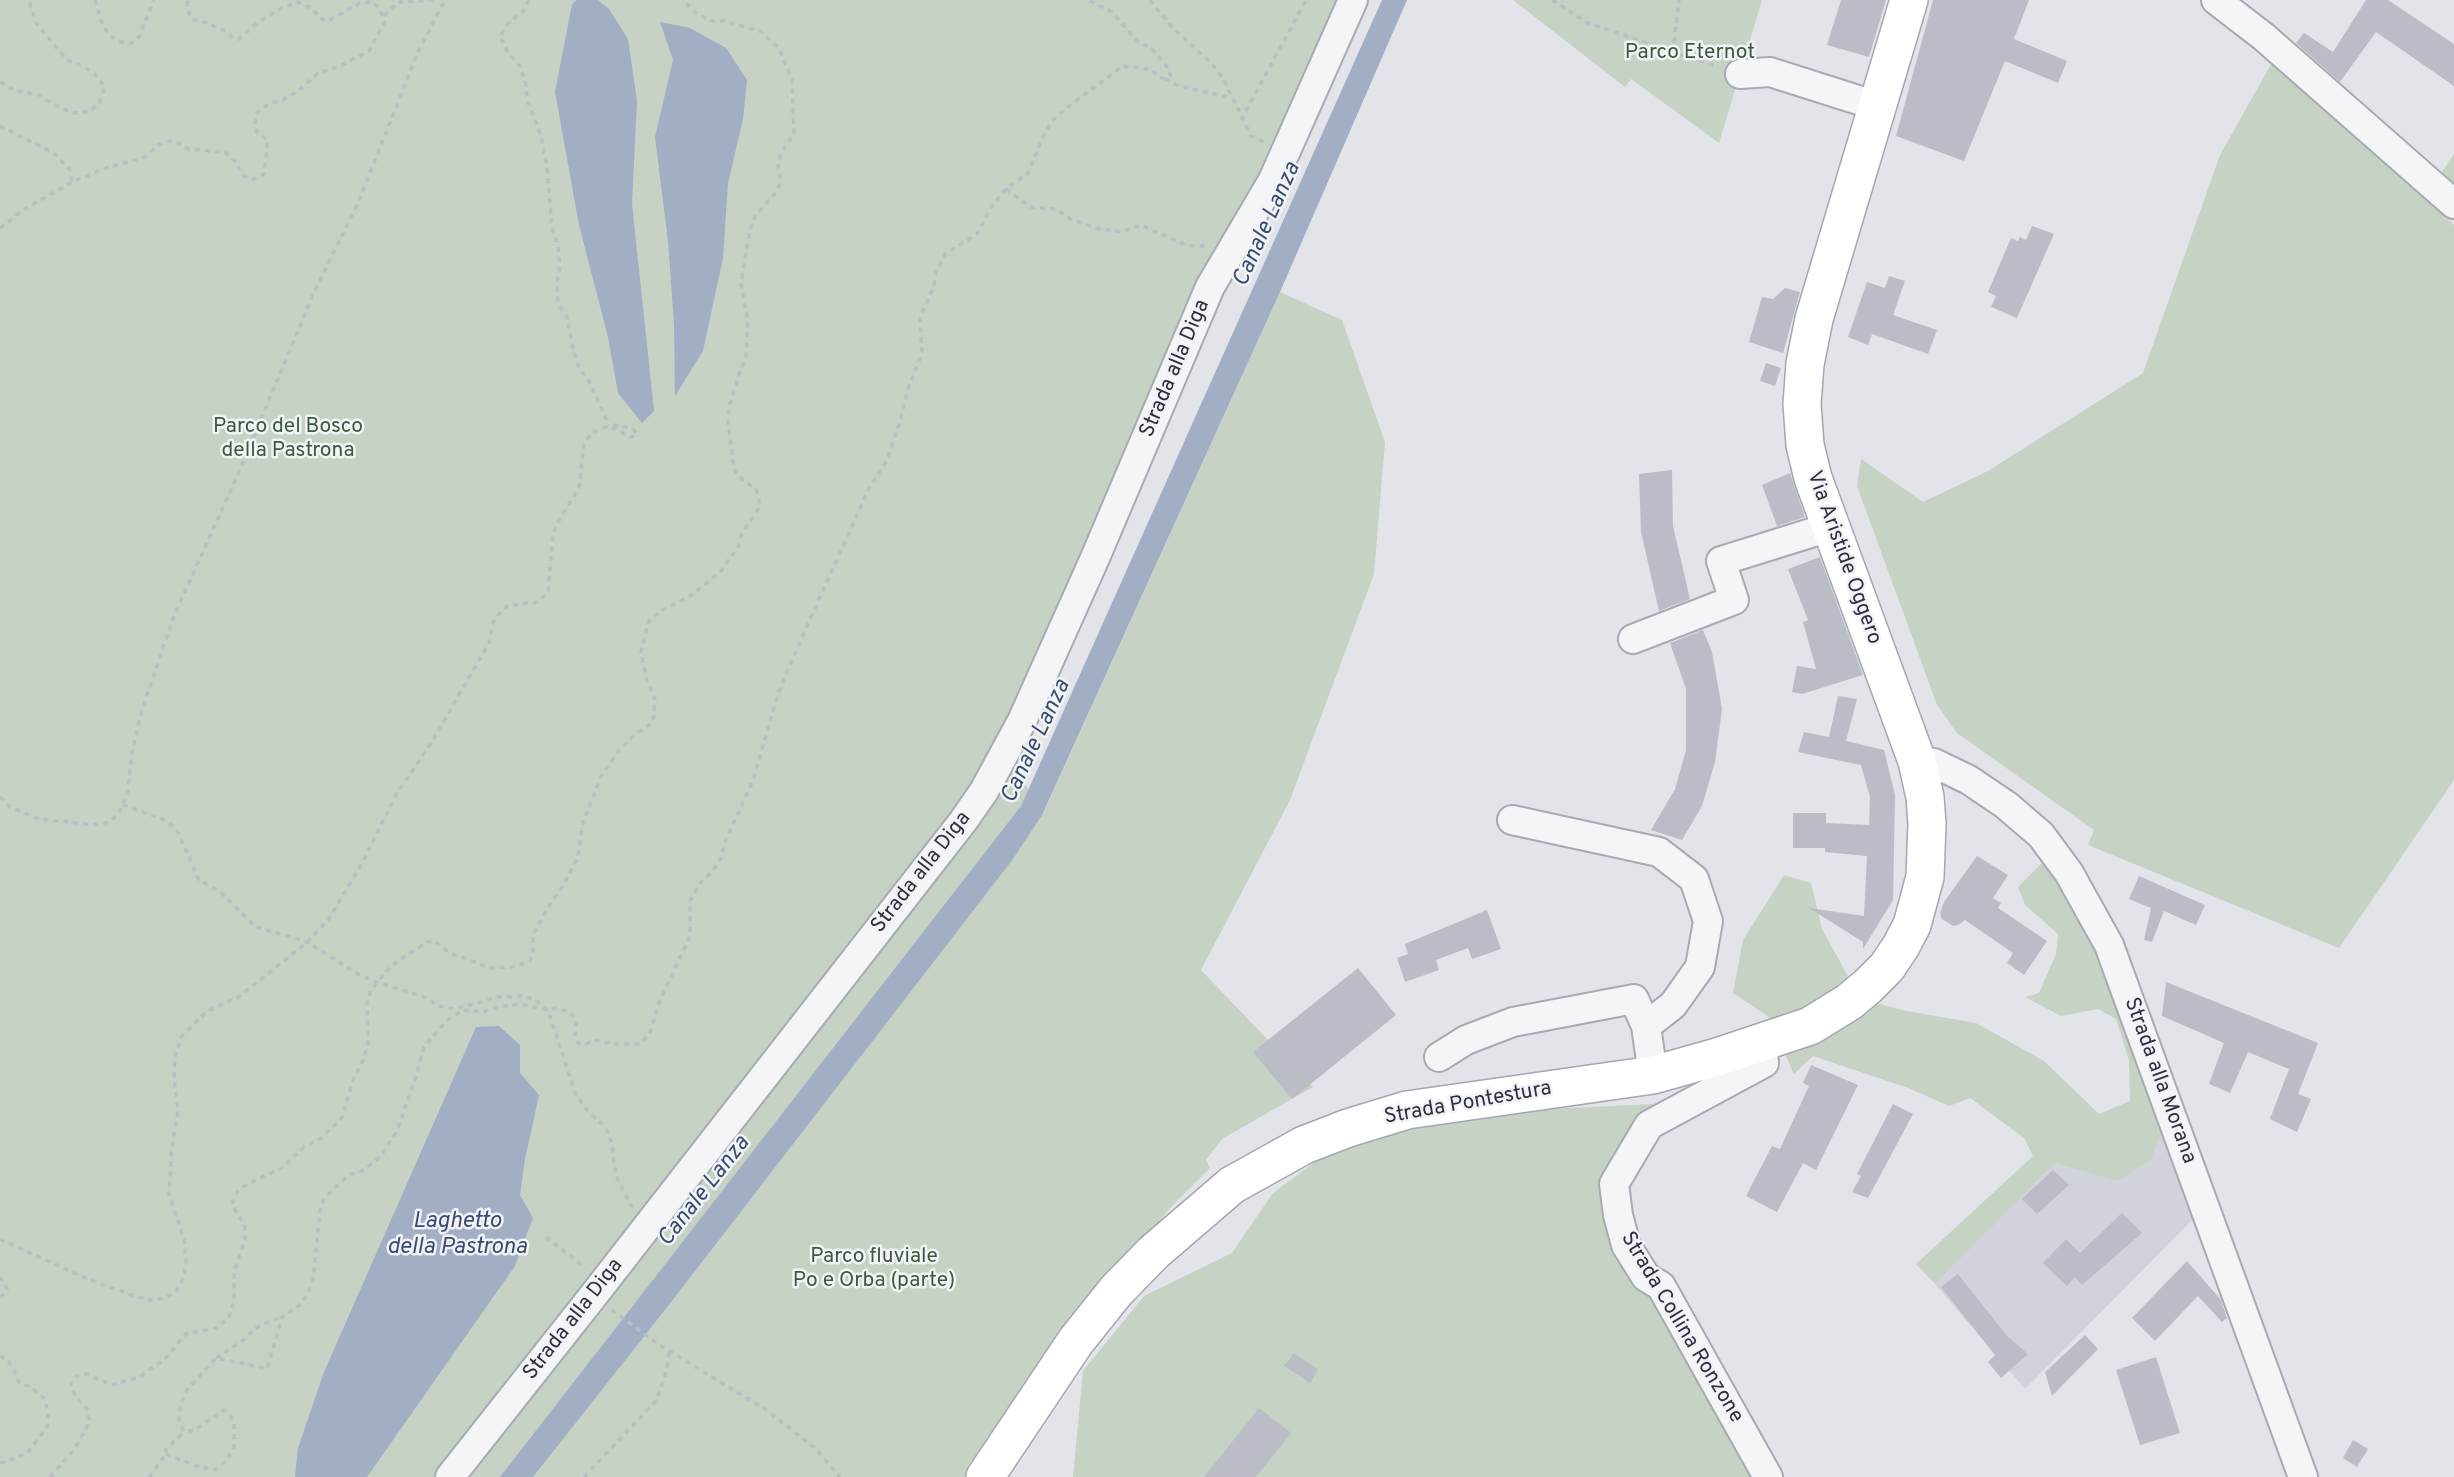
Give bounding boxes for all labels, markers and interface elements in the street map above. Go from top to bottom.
park label: Parco Eternot [1625,41,1755,67]
water label: Canale Lanza [1228,159,1308,291]
street label: Strada alla Diga [1136,296,1216,442]
park label: Parco del Bosco della Pastrona [213,415,363,465]
street label: Via Aristide Oggero [1800,468,1886,648]
water label: Canale Lanza [996,676,1078,808]
street label: Strada alla Diga [867,807,977,939]
street label: Strada alla Morana [2117,994,2201,1168]
street label: Strada Pontestura [1382,1077,1554,1131]
water label: Canale Lanza [653,1131,757,1253]
water label: Laghetto della Pastrona [387,1208,527,1262]
street label: Strada Collina Ronzone [1614,1228,1748,1428]
park label: Parco fluviale Po e Orba (parte) [793,1245,955,1295]
street label: Strada alla Diga [519,1254,629,1386]

